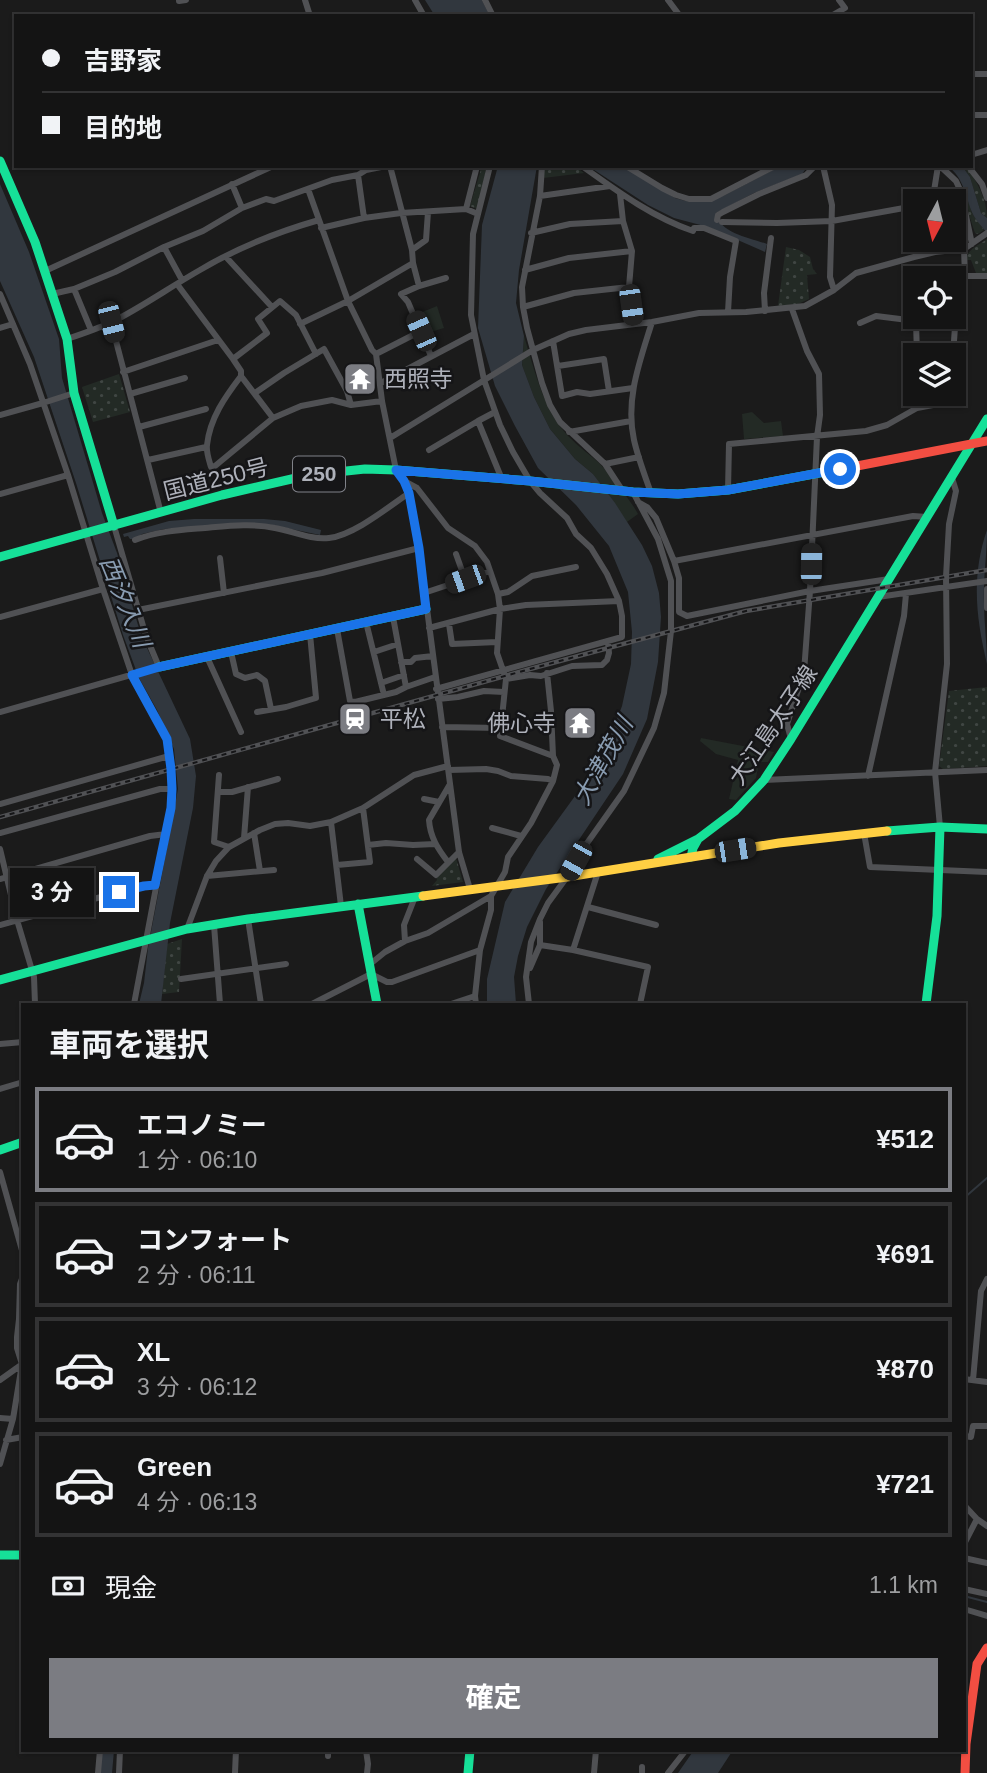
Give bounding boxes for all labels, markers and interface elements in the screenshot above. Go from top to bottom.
text: 吉野家 [84,46,162,76]
text: 目的地 [84,113,162,143]
north arrow [903,189,966,252]
map controls [903,189,966,406]
button: locate [903,266,966,329]
car [618,283,645,327]
car [96,299,127,345]
car [403,308,440,354]
button: layers [903,343,966,406]
temple icon: 西照寺 [341,360,379,398]
place label: 西照寺 [384,366,453,392]
street label: 国道250号 [161,453,271,505]
route start [824,453,856,485]
road number: 250 [293,456,345,491]
car [801,543,822,585]
water label: 西汐入川 [95,552,157,654]
car [442,562,489,596]
street label: 大江島太子線 [724,661,822,789]
station icon: 平松 [336,700,374,738]
temple icon: 佛心寺 [561,704,599,742]
place label: 平松 [380,706,426,732]
place label: 佛心寺 [487,710,556,736]
water label: 大津茂川 [567,710,639,809]
car [713,836,758,864]
car [557,838,596,884]
callout: 3 分 [10,868,94,917]
route end [103,876,135,908]
text: 3 分 [31,879,73,905]
text: 車両を選択 [49,1027,209,1063]
icon: car [53,1108,116,1171]
text: エコノミー [137,1110,267,1140]
text: ¥512 [876,1124,934,1154]
text: 1 分 · 06:10 [137,1147,257,1173]
icon: car [53,1223,116,1286]
text: コンフォート [137,1225,292,1255]
text: ¥691 [876,1239,934,1269]
text: 2 分 · 06:11 [137,1262,255,1288]
text: XL [137,1337,170,1367]
icon: car [53,1338,116,1401]
text: ¥870 [876,1354,934,1384]
text: 3 分 · 06:12 [137,1374,257,1400]
text: Green [137,1452,212,1482]
icon: car [53,1453,116,1516]
text: ¥721 [876,1469,934,1499]
text: 4 分 · 06:13 [137,1489,257,1515]
icon: cash [49,1567,87,1605]
text: 1.1 km [869,1572,938,1598]
text: 現金 [105,1573,157,1603]
button: 確定 [49,1658,938,1738]

